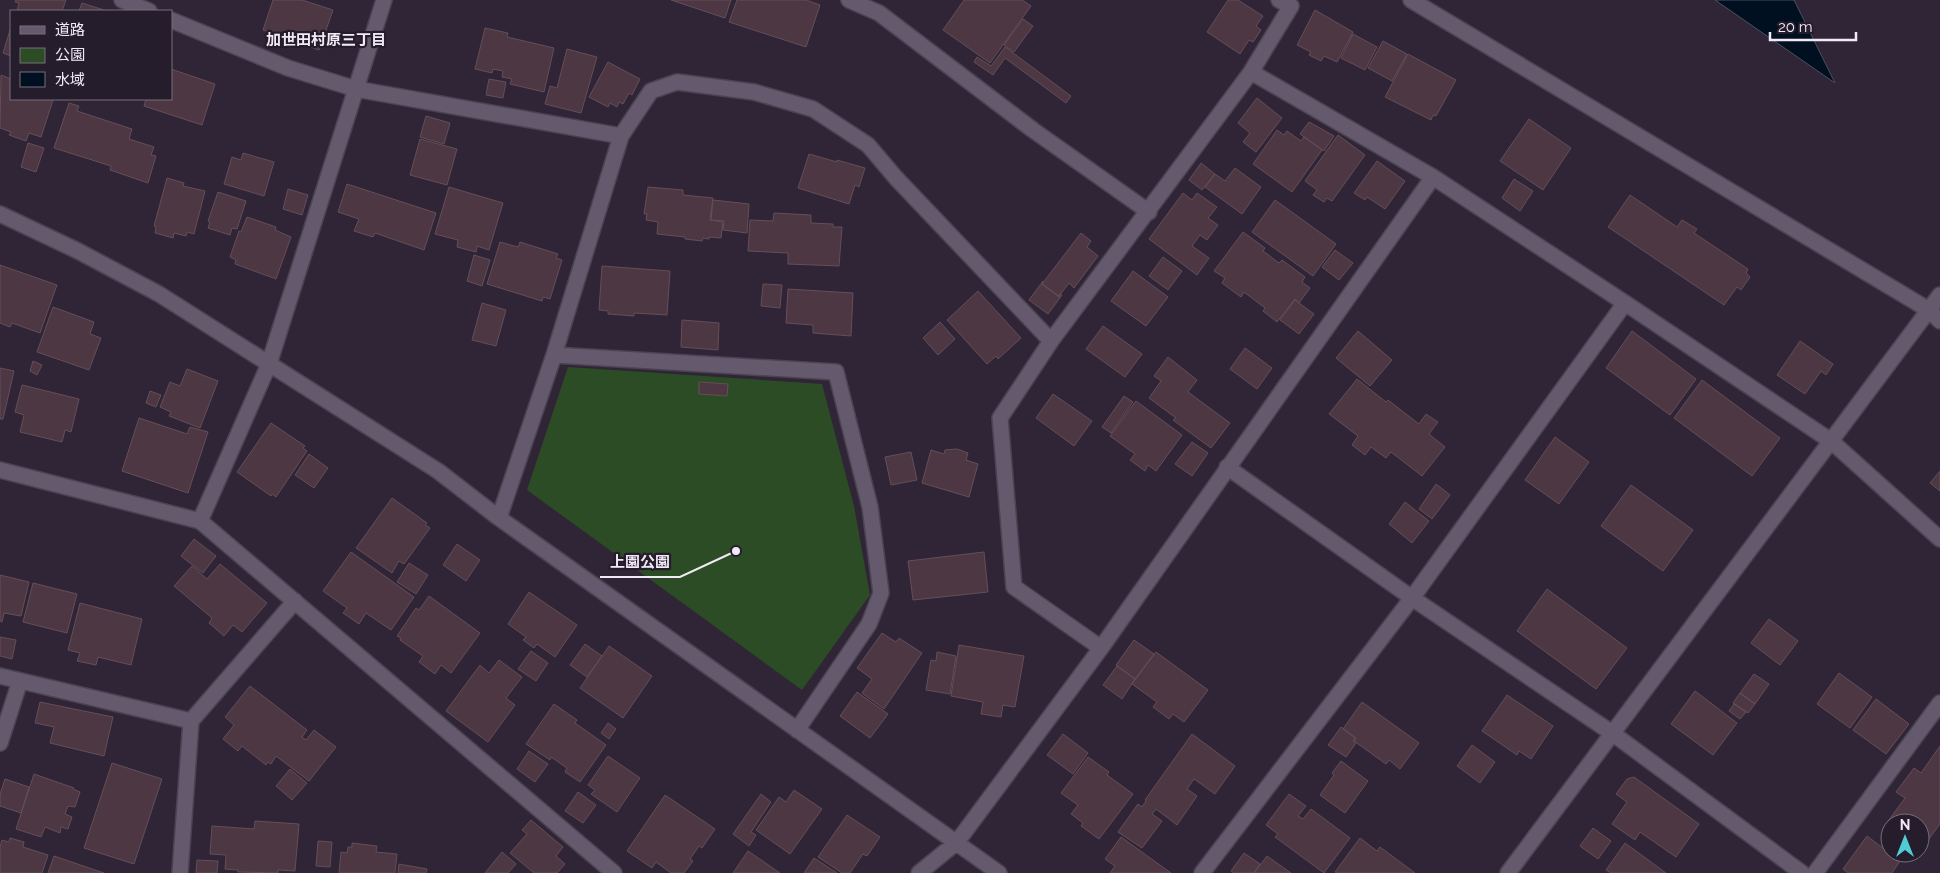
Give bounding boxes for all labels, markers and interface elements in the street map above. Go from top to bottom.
legend [10,10,172,100]
scale bar [1770,10,1856,42]
text: 20 m [1778,18,1813,36]
text: 道路 [55,21,85,39]
district label: 加世田村原三丁目 [266,31,386,49]
text: 公園 [55,46,85,64]
text: 水域 [55,71,85,89]
callout: 上園公園 [600,547,680,577]
text: 上園公園 [610,553,670,571]
north arrow [1880,813,1930,863]
text: N [1900,817,1910,833]

